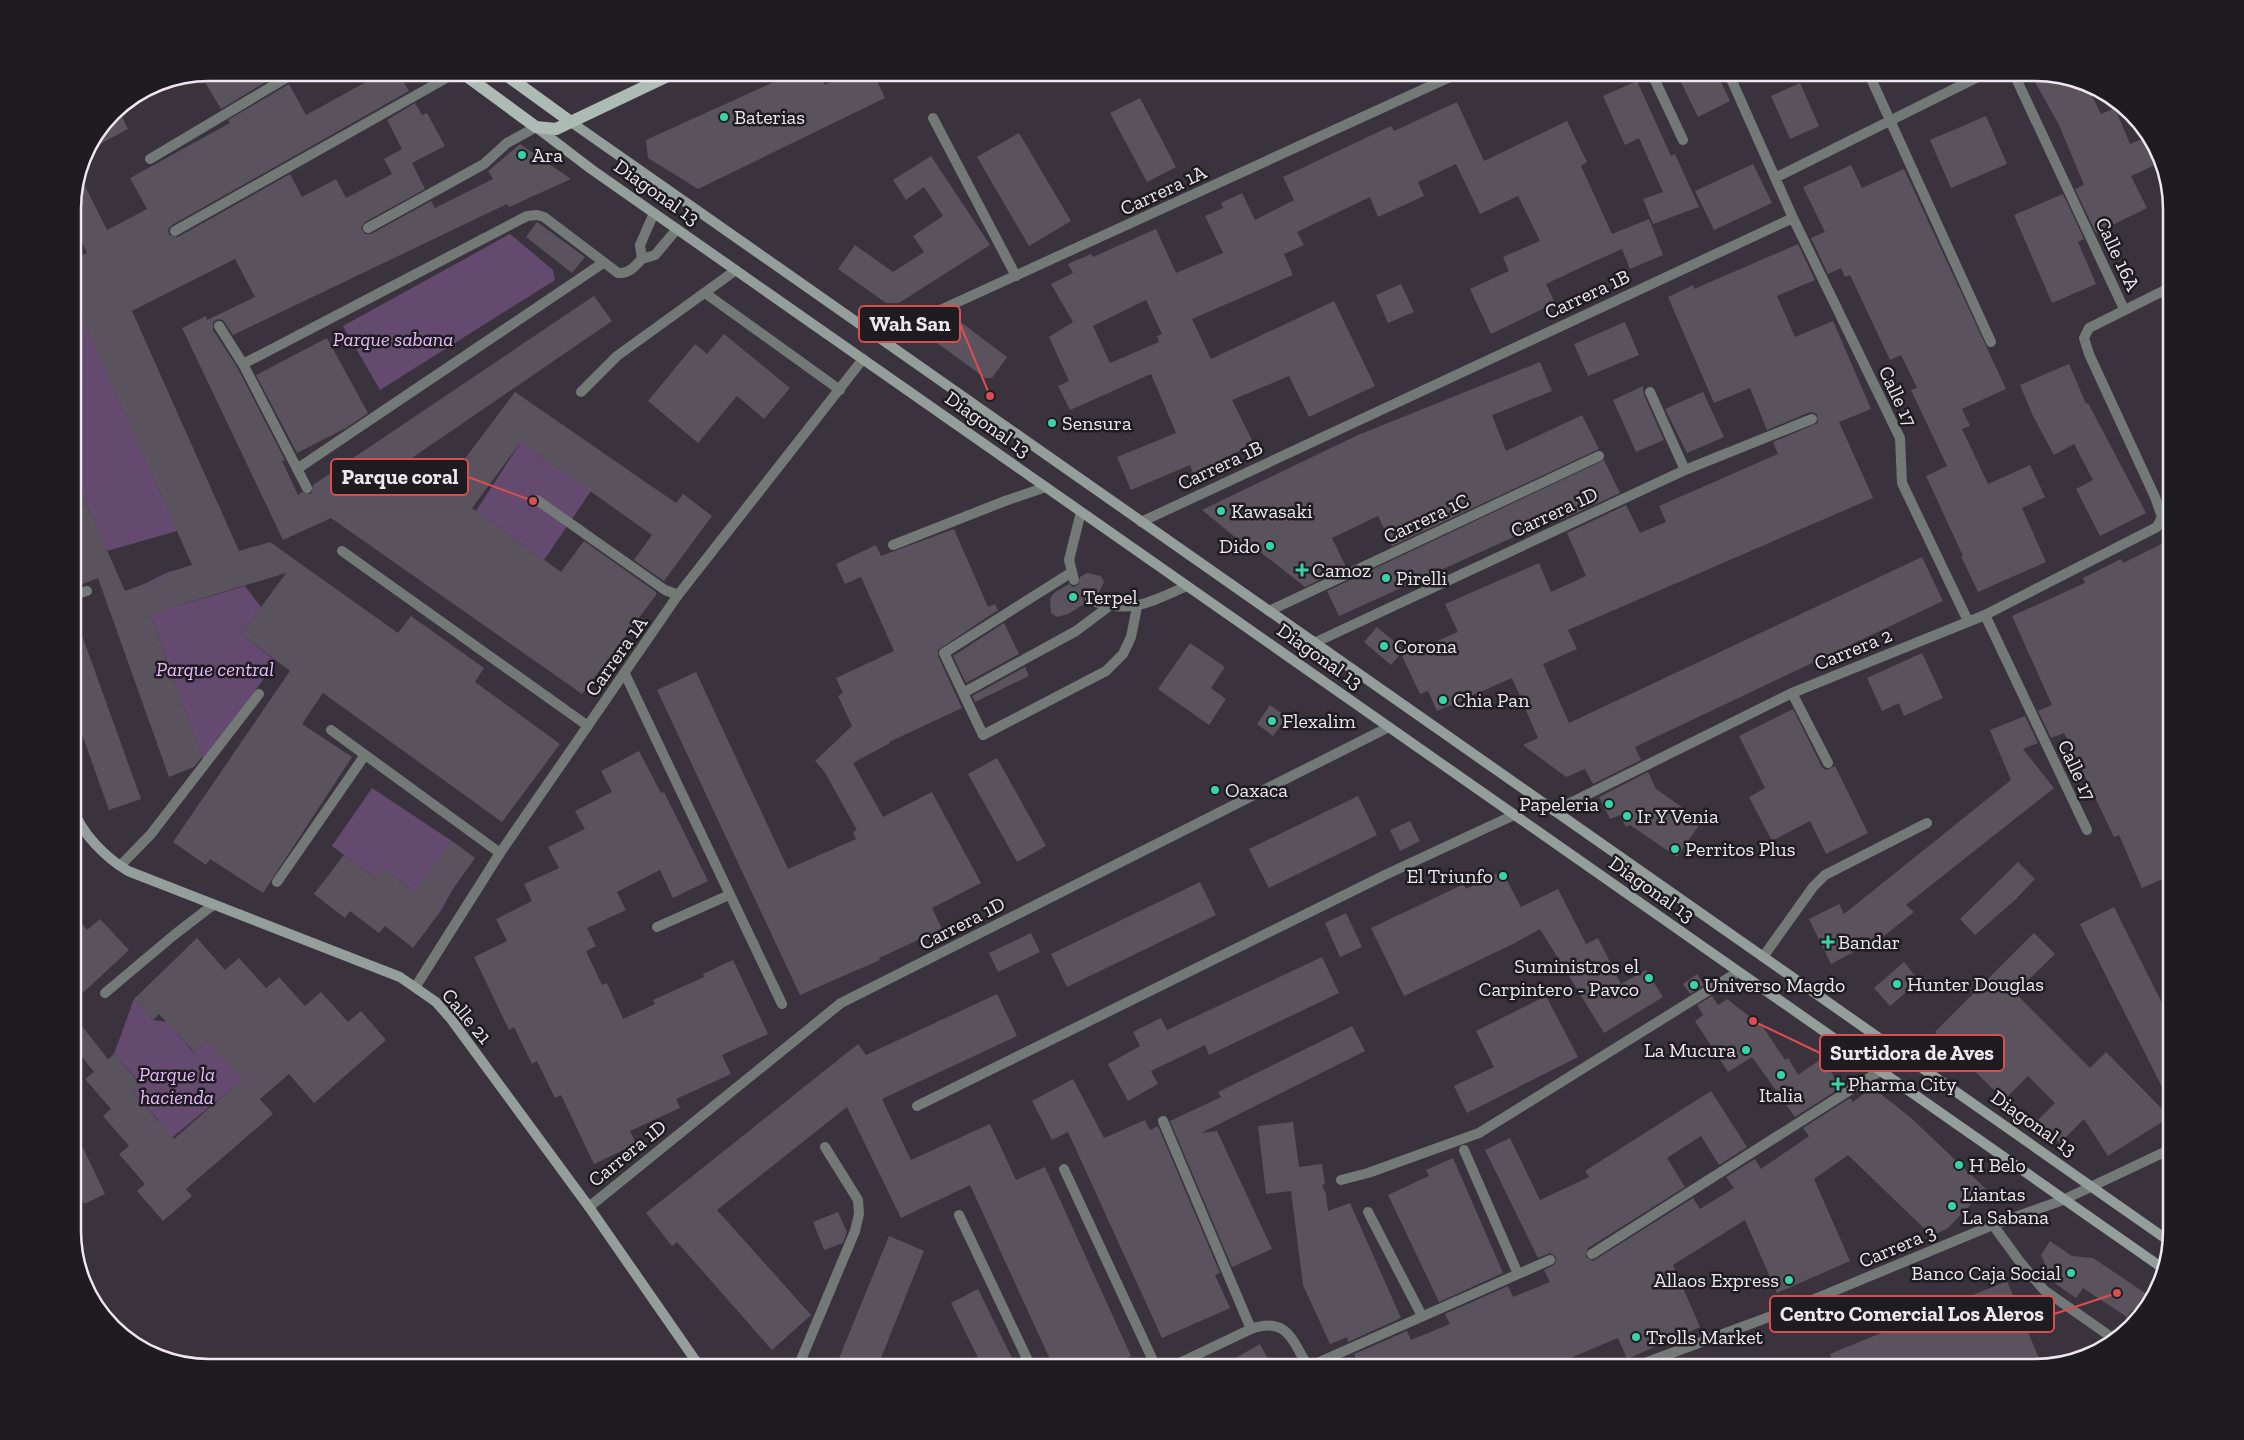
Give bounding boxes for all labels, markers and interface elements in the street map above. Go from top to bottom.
place label: Baterias [734,105,805,129]
marker: Baterias [718,111,730,123]
place label: Ara [532,143,563,167]
marker: Ara [516,149,528,161]
street label: Diagonal 13 [610,154,704,230]
street label: Carrera 1A [1116,159,1211,220]
street label: Calle 16A [2091,213,2146,296]
street label: Carrera 1B [1541,264,1633,324]
callout: Wah San [859,306,960,342]
text: Wah San [869,311,951,336]
park label: Parque sabana [333,327,453,351]
street label: Calle 17 [1874,362,1923,431]
street label: Diagonal 13 [941,386,1035,462]
place label: Sensura [1062,411,1132,435]
marker: Sensura [1046,417,1058,429]
street label: Carrera 1B [1174,435,1266,495]
callout: Parque coral [331,459,468,495]
text: Parque coral [342,464,459,489]
street label: Carrera 1D [1507,481,1601,543]
street label: Carrera 1C [1379,488,1473,548]
place label: Kawasaki [1231,499,1313,523]
marker: Kawasaki [1215,505,1227,517]
place label: Dido [1219,534,1260,558]
marker: Dido [1264,540,1276,552]
place label: Camoz [1312,558,1371,582]
marker: Camoz [1296,564,1308,576]
place label: Pirelli [1396,566,1448,590]
marker: Pirelli [1380,572,1392,584]
place label: Terpel [1083,585,1138,609]
marker: Terpel [1067,591,1079,603]
street label: Carrera 1A [580,611,653,701]
street label: Diagonal 13 [1273,618,1367,694]
street label: Carrera 2 [1811,623,1895,675]
place label: Corona [1394,634,1457,658]
marker: Corona [1378,640,1390,652]
park label: Parque central [156,657,274,681]
place label: Chia Pan [1453,688,1530,712]
marker: Chia Pan [1437,694,1449,706]
place label: Flexalim [1282,709,1357,733]
marker: Flexalim [1266,715,1278,727]
street label: Calle 17 [2053,736,2102,805]
place label: Oaxaca [1225,778,1288,802]
marker: Oaxaca [1209,784,1221,796]
place label: Papeleria [1519,792,1599,816]
marker: Papeleria [1603,798,1615,810]
place label: Ir Y Venia [1637,804,1719,828]
marker: Ir Y Venia [1621,810,1633,822]
place label: Perritos Plus [1685,837,1796,861]
marker: Perritos Plus [1669,843,1681,855]
street label: Diagonal 13 [1605,851,1699,927]
place label: El Triunfo [1406,864,1493,888]
marker: El Triunfo [1497,870,1509,882]
street label: Carrera 1D [915,891,1009,955]
place label: Bandar [1838,930,1900,954]
marker: Bandar [1822,936,1834,948]
place label: Suministros el Carpintero - Pavco [1479,954,1639,1001]
marker: Suministros el Carpintero - Pavco [1643,972,1655,984]
place label: Hunter Douglas [1907,972,2044,996]
place label: Universo Magdo [1704,973,1845,997]
marker: Hunter Douglas [1891,978,1903,990]
marker: Universo Magdo [1688,979,1700,991]
street label: Calle 21 [437,983,497,1049]
callout: Surtidora de Aves [1820,1035,2004,1071]
place label: La Mucura [1644,1038,1736,1062]
text: Surtidora de Aves [1830,1040,1994,1065]
marker: La Mucura [1740,1044,1752,1056]
park label: Parque la hacienda [139,1062,215,1109]
marker: Italia [1775,1069,1787,1081]
place label: Pharma City [1848,1072,1957,1096]
marker: Pharma City [1832,1078,1844,1090]
place label: Italia [1759,1083,1803,1107]
street label: Diagonal 13 [1987,1085,2081,1161]
street label: Carrera 1D [583,1114,671,1192]
place label: H Belo [1969,1153,2026,1177]
marker: H Belo [1953,1159,1965,1171]
place label: Liantas La Sabana [1962,1182,2049,1229]
marker: Liantas La Sabana [1946,1200,1958,1212]
street label: Carrera 3 [1855,1219,1939,1273]
place label: Banco Caja Social [1911,1261,2061,1285]
marker: Banco Caja Social [2065,1267,2077,1279]
place label: Allaos Express [1654,1268,1779,1292]
marker: Allaos Express [1783,1274,1795,1286]
callout: Centro Comercial Los Aleros [1770,1296,2054,1332]
text: Centro Comercial Los Aleros [1780,1301,2044,1326]
place label: Trolls Market [1646,1325,1764,1349]
marker: Trolls Market [1630,1331,1642,1343]

